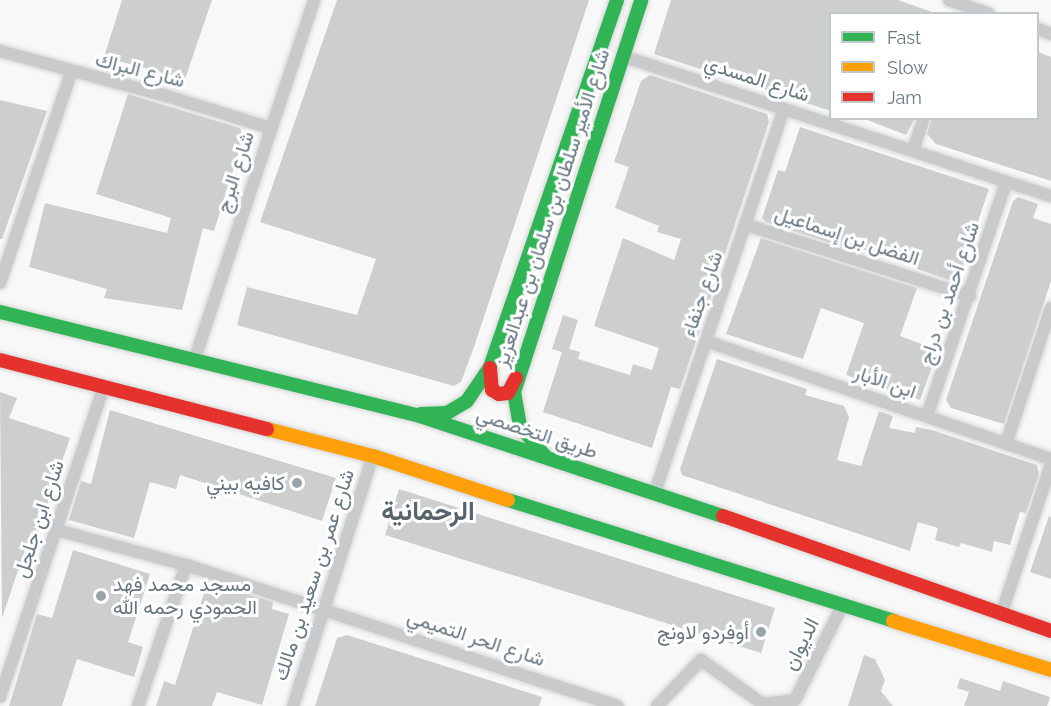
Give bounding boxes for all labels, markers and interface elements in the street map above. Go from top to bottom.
legend [829,12,1039,120]
text: Fast [887,27,921,48]
street label: شارع الأمير سلطان بن سلمان بن عبدالعزيز [489,46,615,370]
street label: شارع البراك [93,47,187,93]
street label: شارع المسدي [702,51,812,107]
text: Slow [887,57,928,78]
text: Jam [887,87,922,108]
street label: شارع البرج [211,128,259,216]
street label: الفضل بن إسماعيل [772,201,922,271]
street label: شارع أحمد بن دراج [913,219,985,367]
street label: شارع جنفاء [676,248,728,340]
street label: ابن الأبار [851,360,919,404]
street label: طريق التخصصي [473,402,601,464]
street label: شارع ابن جلجل [9,457,69,581]
street label: شارع عمر بن سعيد بن مالك [268,466,360,684]
place label: كافيه بيني [206,471,285,495]
marker: كافيه بيني [290,476,304,490]
district label: الرحمانية [381,496,475,528]
place label: مسجد محمد فهد الحمودي رحمه الله [113,572,257,619]
marker: مسجد محمد فهد الحمودي رحمه الله [94,589,108,603]
street label: شارع الحر التميمي [404,604,548,672]
street label: الديوان [778,614,824,674]
place label: أوفردو لاونج [657,620,749,644]
marker: أوفردو لاونج [754,625,768,639]

